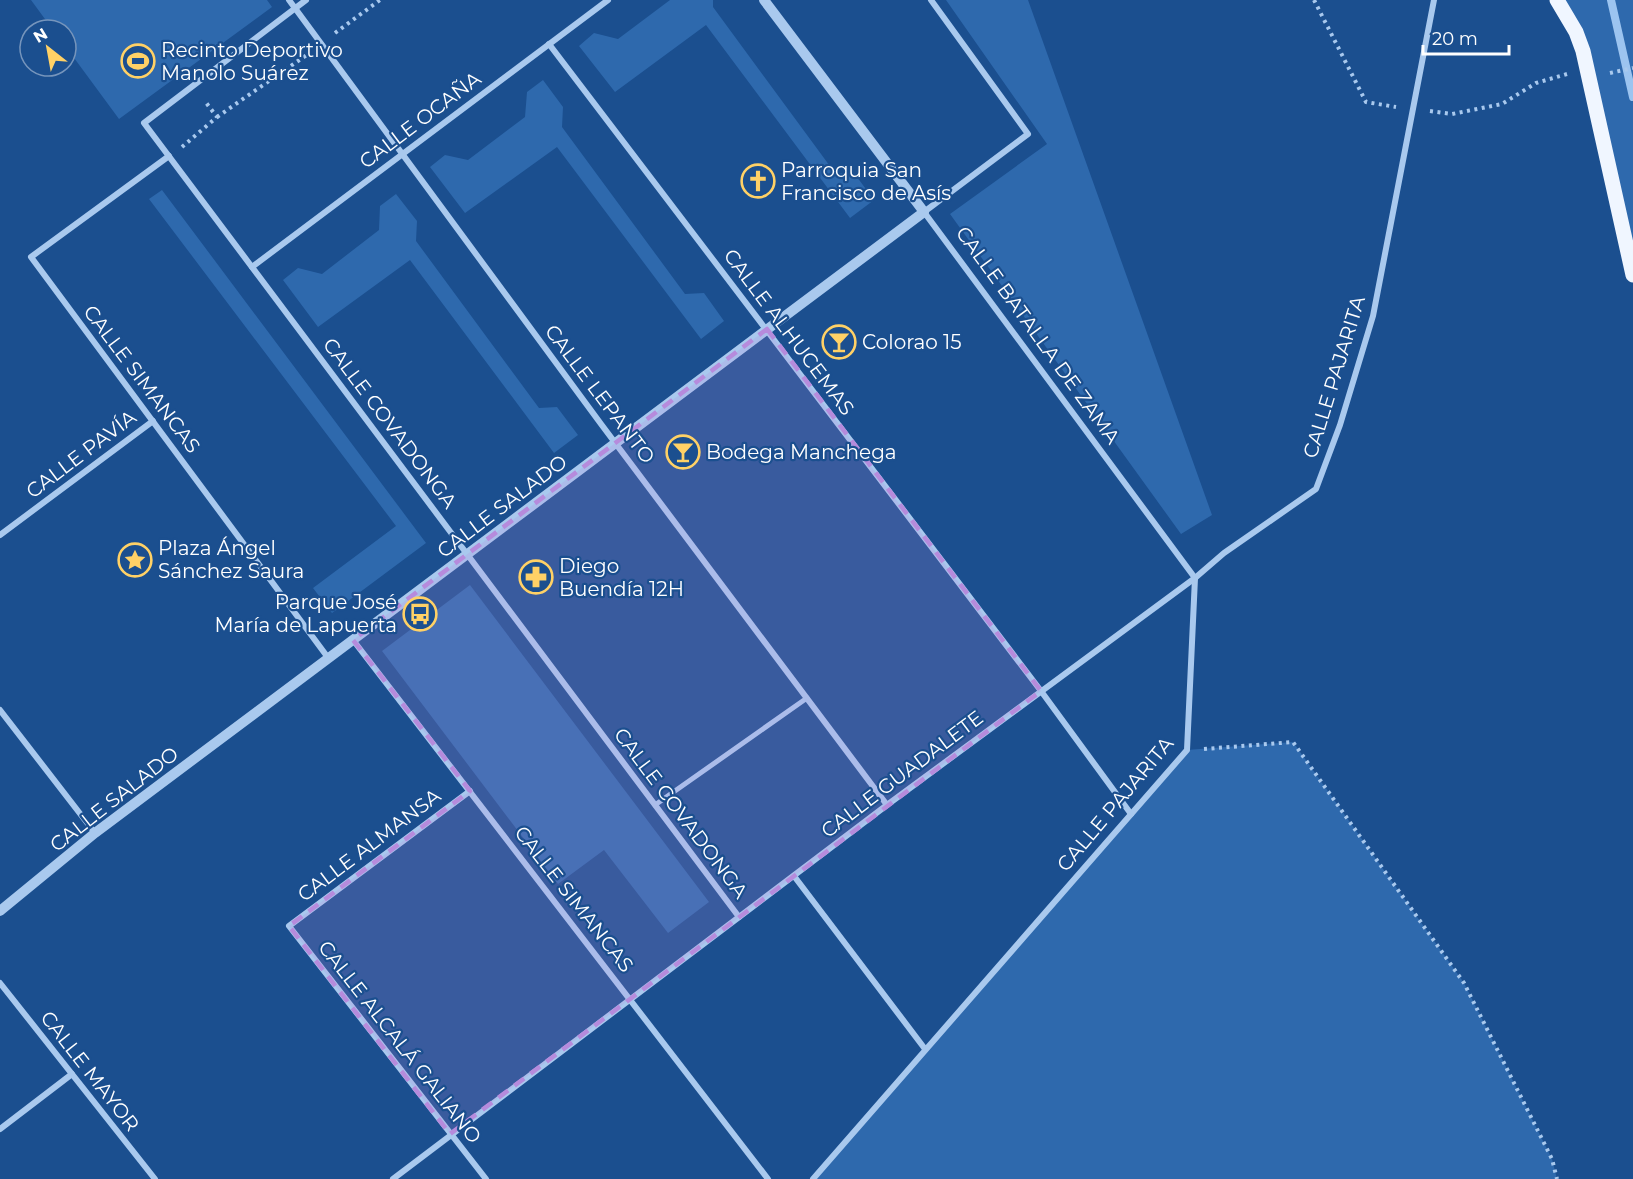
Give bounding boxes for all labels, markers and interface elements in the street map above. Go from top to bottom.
north arrow [18,18,78,78]
scale bar [1423,18,1508,56]
text: N [30,24,51,47]
text: 20 m [1432,28,1478,50]
place label: Recinto Deportivo Manolo Suárez [161,38,343,85]
sports icon: Recinto Deportivo Manolo Suárez [120,43,156,79]
street label: CALLE OCAÑA [355,66,486,173]
place label: Parroquia San Francisco de Asís [781,158,951,205]
church icon: Parroquia San Francisco de Asís [740,163,776,199]
street label: CALLE BATALLA DE ZAMA [951,221,1125,449]
street label: CALLE ALHUCEMAS [719,244,859,420]
street label: CALLE PAJARITA [1298,292,1370,461]
street label: CALLE SIMANCAS [79,300,205,458]
street label: CALLE LEPANTO [540,320,660,468]
bar icon: Colorao 15 [821,324,857,360]
place label: Colorao 15 [862,330,962,354]
street label: CALLE COVADONGA [318,333,462,513]
street label: CALLE PAVÍA [21,404,141,503]
bar icon: Bodega Manchega [665,434,701,470]
place label: Bodega Manchega [706,440,897,464]
street label: CALLE SALADO [432,449,572,563]
place label: Plaza Ángel Sánchez Saura [158,536,304,583]
place icon: Plaza Ángel Sánchez Saura [117,542,153,578]
place label: Diego Buendía 12H [559,554,684,601]
pharmacy icon: Diego Buendía 12H [518,559,554,595]
place label: Parque José María de Lapuerta [214,590,397,637]
bus stop icon: Parque José María de Lapuerta [402,596,438,632]
street label: CALLE GUADALETE [816,705,988,843]
street label: CALLE COVADONGA [609,723,753,903]
street label: CALLE PAJARITA [1052,731,1179,876]
street label: CALLE SALADO [45,741,183,857]
street label: CALLE ALMANSA [293,783,446,907]
street label: CALLE SIMANCAS [509,821,639,977]
street label: CALLE ALCALÁ GALIANO [313,936,487,1148]
street label: CALLE MAYOR [36,1006,144,1136]

